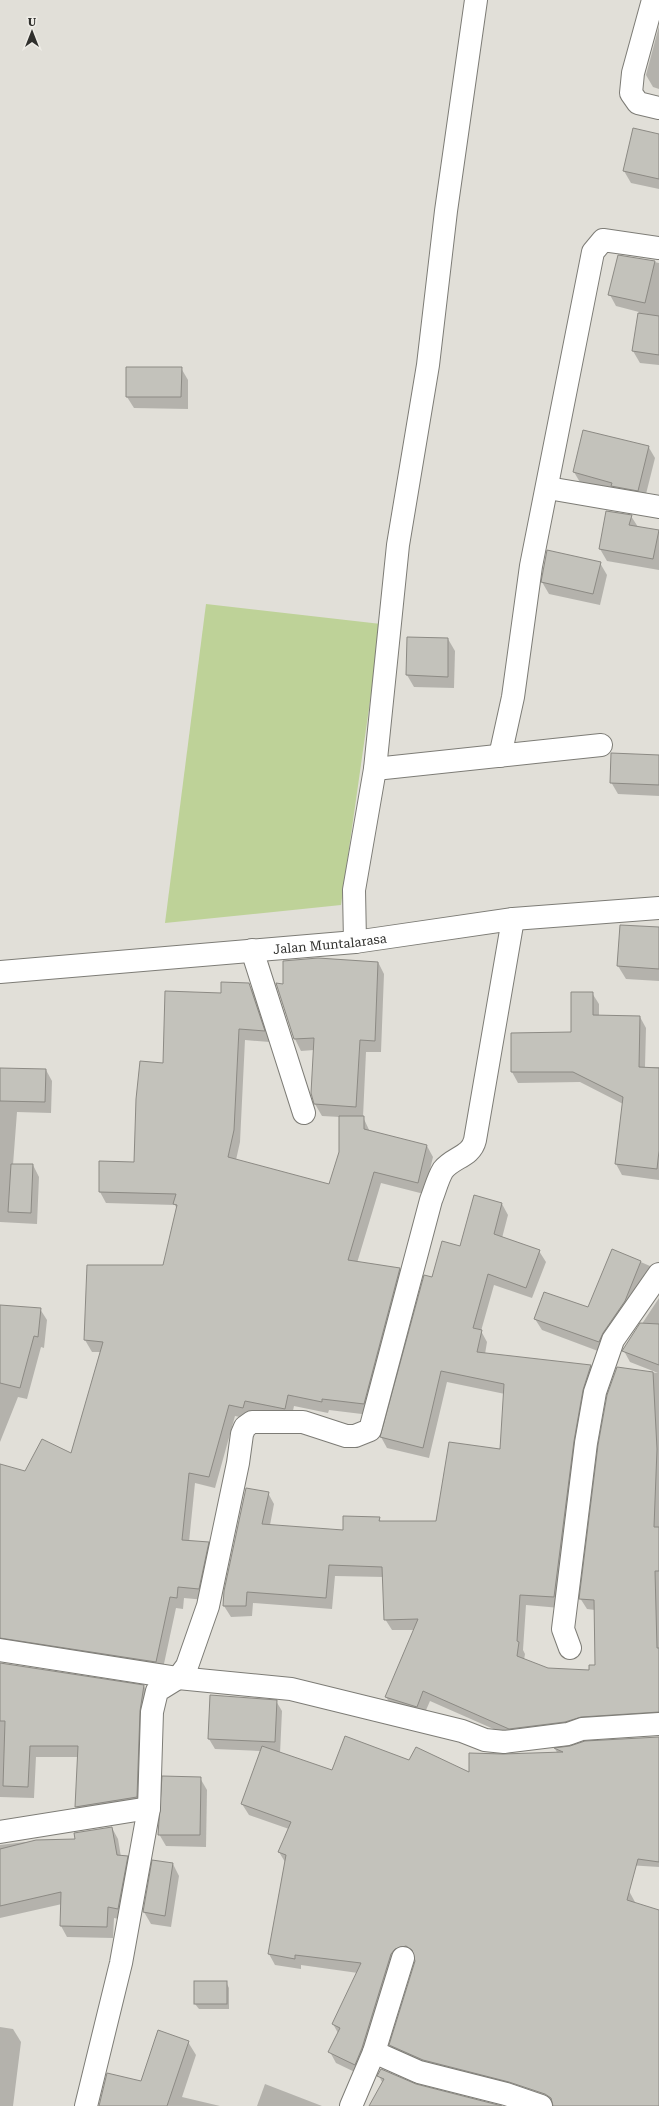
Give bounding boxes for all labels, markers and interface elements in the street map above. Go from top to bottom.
north arrow [12,12,52,52]
text: U [28,16,37,29]
street label: Jalan Muntalarasa [272,930,388,956]

